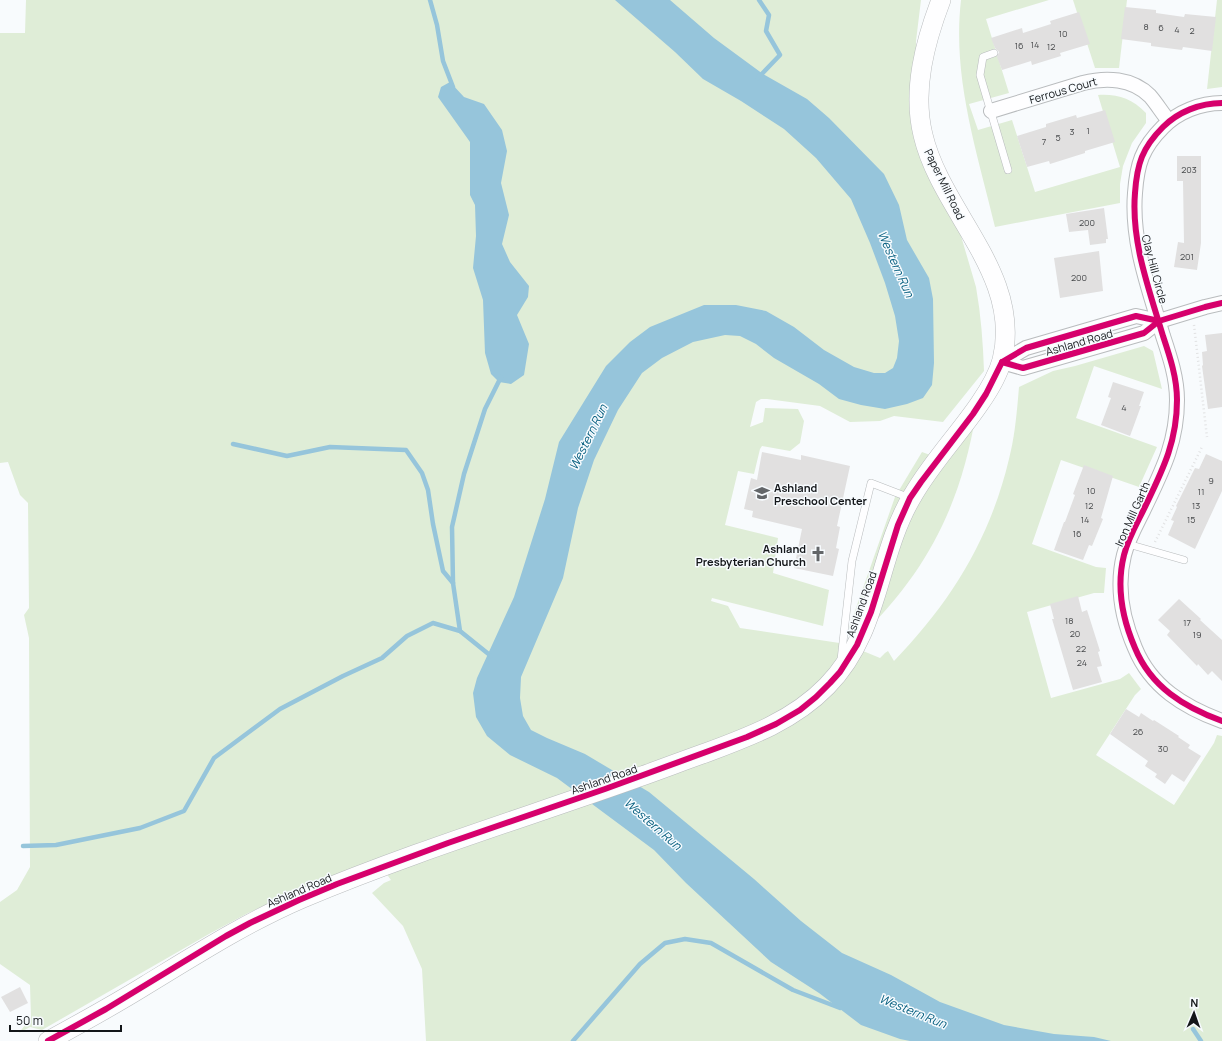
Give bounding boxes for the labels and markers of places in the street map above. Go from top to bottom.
place label: Ashland Preschool Center [774,480,868,508]
school or university icon: Ashland Preschool Center [753,484,771,502]
place label: Ashland Presbyterian Church [696,541,806,569]
church icon: Ashland Presbyterian Church [809,545,827,563]

